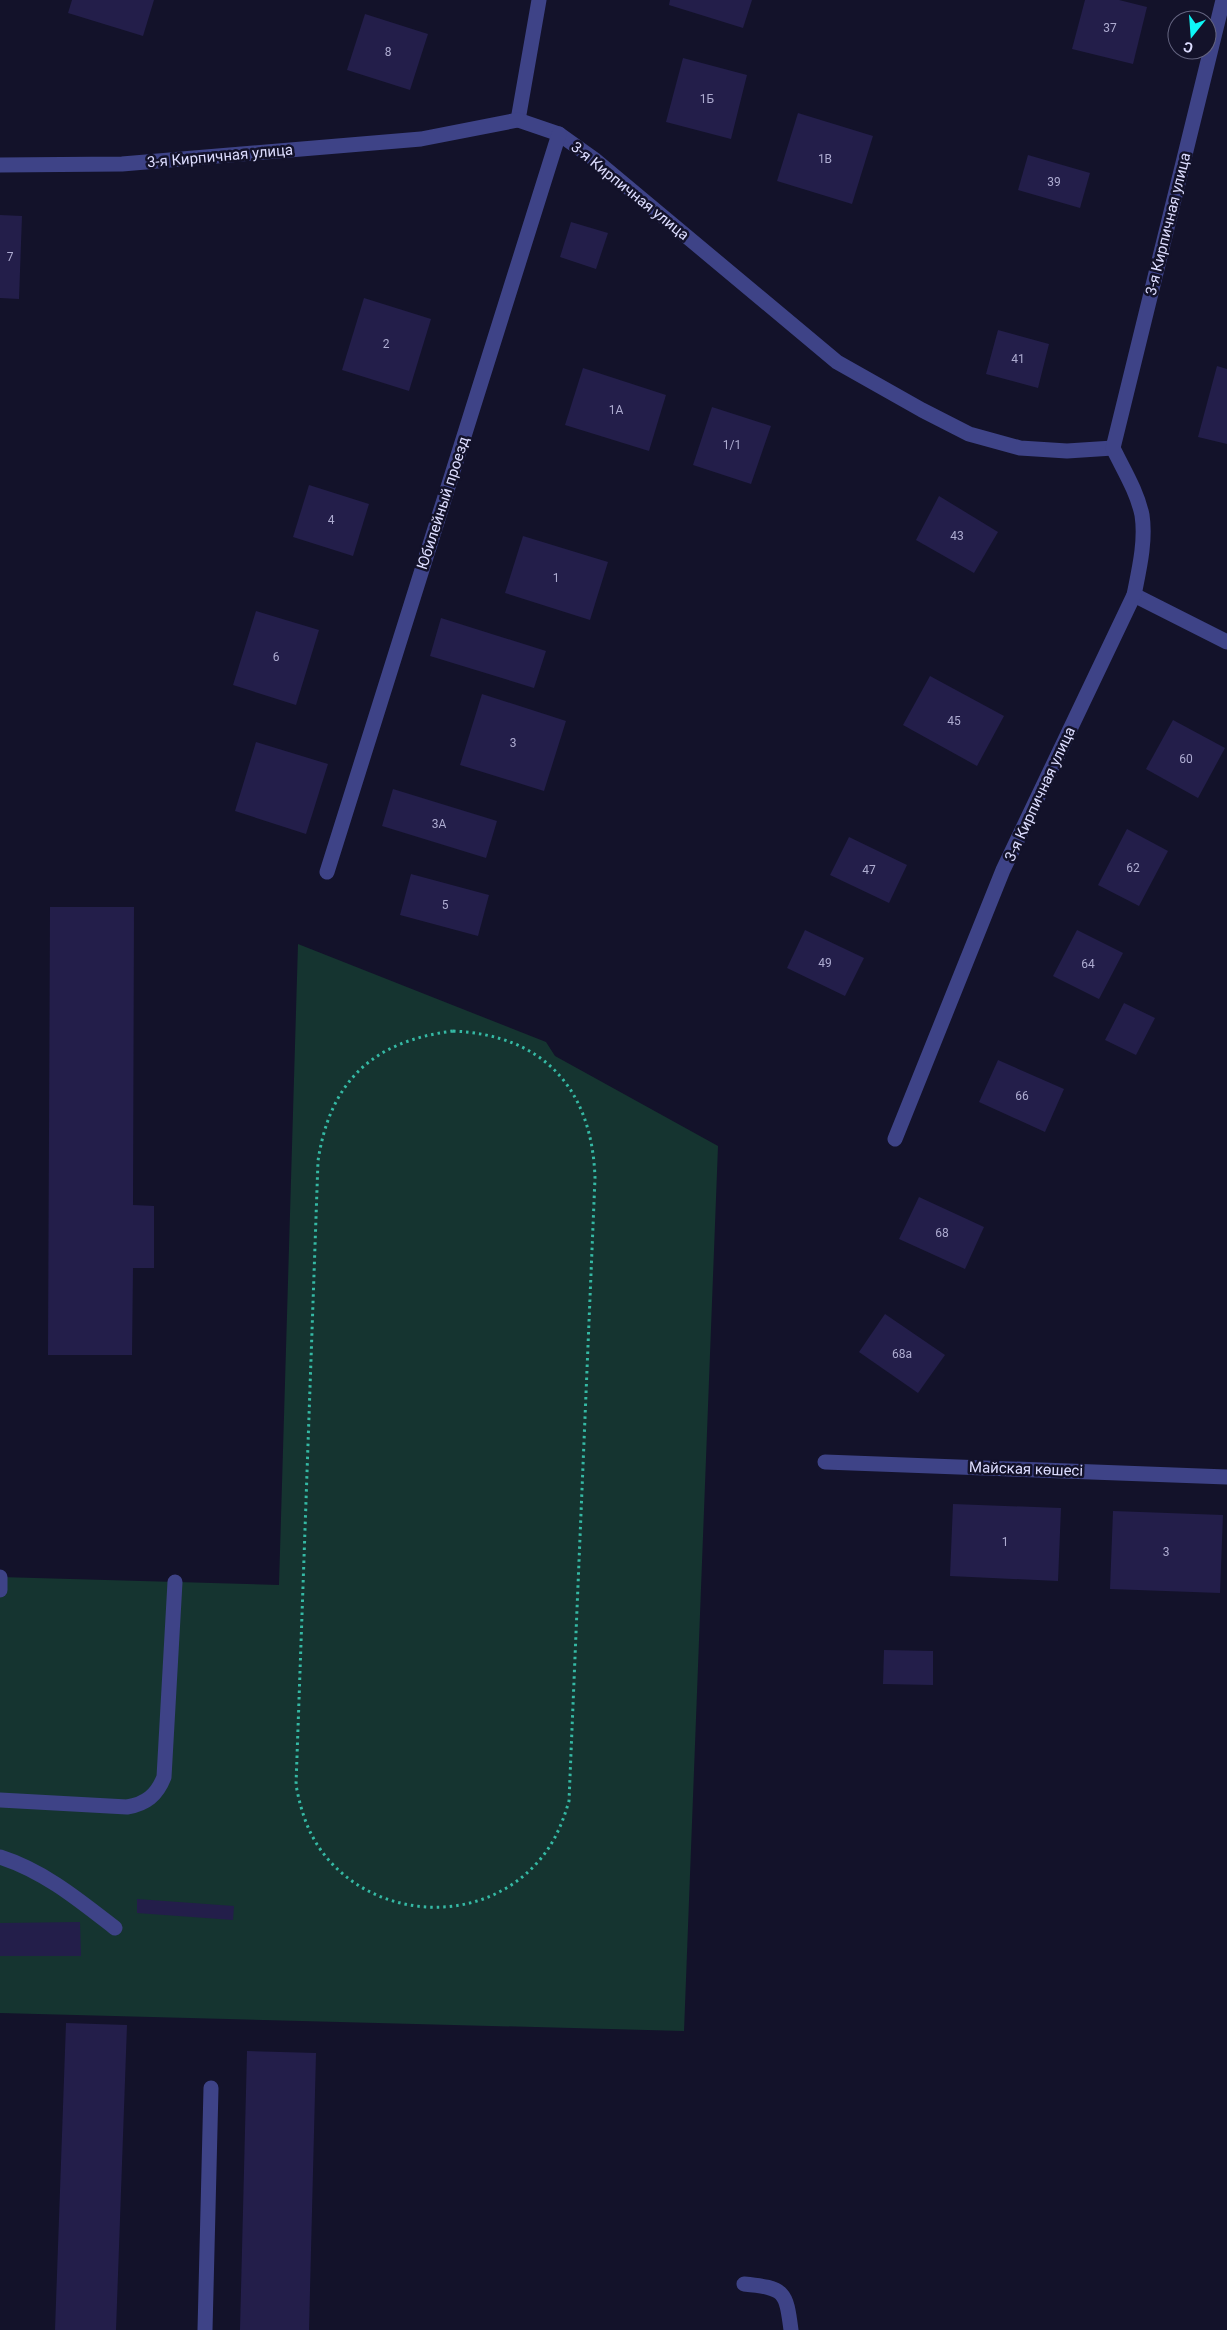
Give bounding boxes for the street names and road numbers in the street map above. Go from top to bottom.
street label: 3-я Кирпичная улица [567,138,693,244]
street label: 3-я Кирпичная улица [146,141,294,171]
street label: 3-я Кирпичная улица [1142,151,1194,297]
street label: Юбилейный проезд [413,434,473,572]
street label: 3-я Кирпичная улица [1001,724,1079,864]
street label: Майская көшесі [969,1458,1083,1480]

